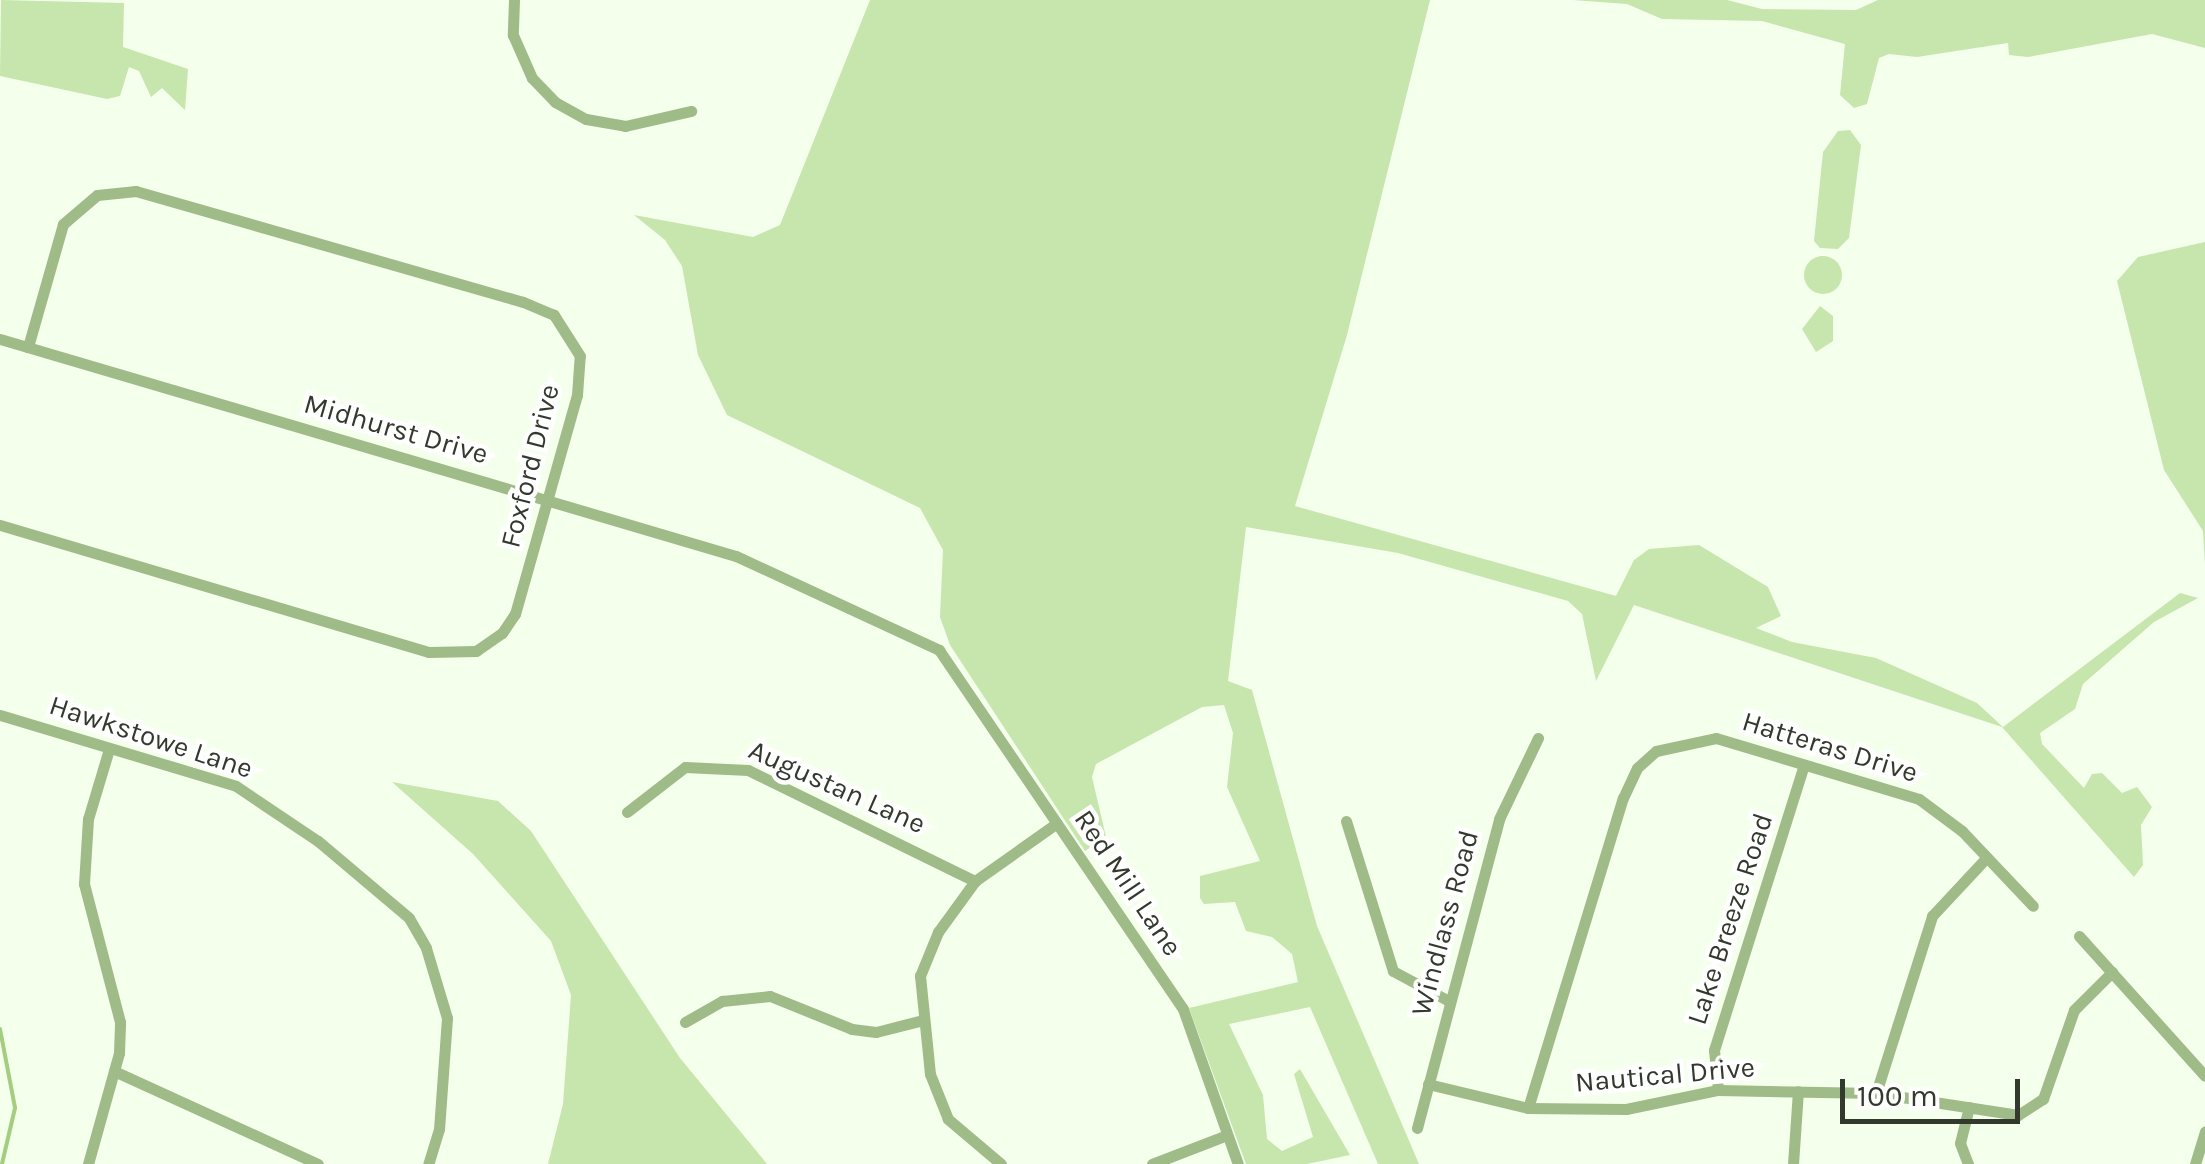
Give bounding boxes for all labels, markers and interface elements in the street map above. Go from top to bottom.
street label: Foxford Drive [493,381,567,551]
street label: Midhurst Drive [300,387,492,471]
street label: Hawkstowe Lane [45,688,257,786]
street label: Hatteras Drive [1738,704,1922,790]
street label: Augustan Lane [743,733,931,841]
street label: Red Mill Lane [1067,804,1189,962]
street label: Lake Breeze Road [1680,809,1780,1029]
street label: Windlass Road [1404,827,1486,1019]
street label: Nautical Drive [1574,1050,1756,1100]
scale bar [1845,1059,2025,1121]
text: 100 m [1857,1078,1938,1114]

